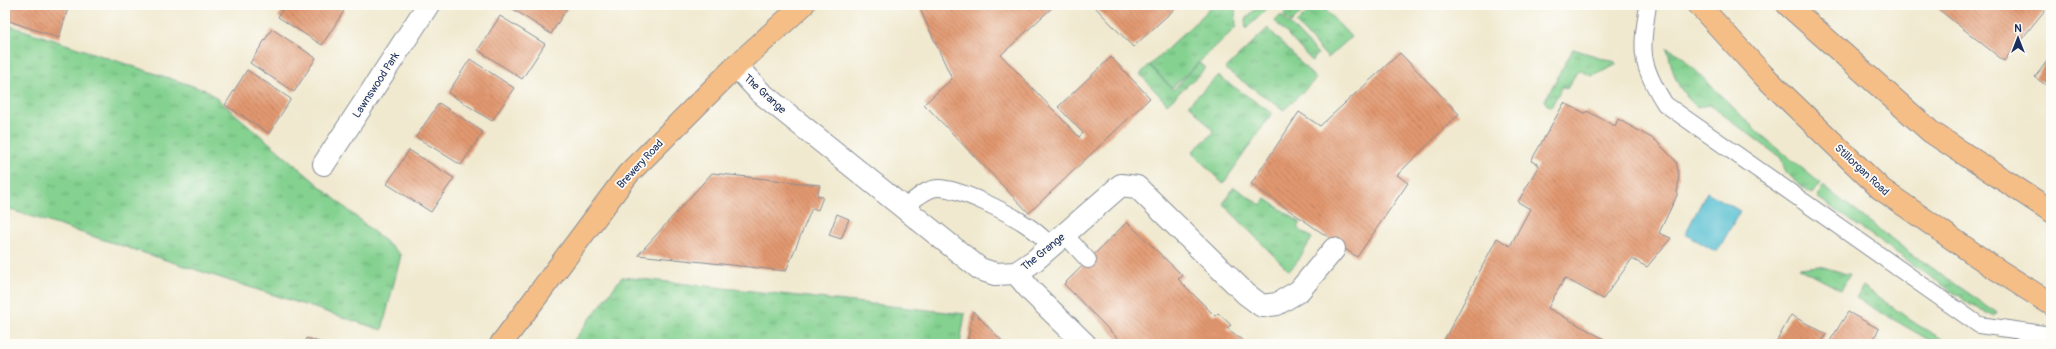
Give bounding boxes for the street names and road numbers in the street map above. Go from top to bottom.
street label: Lawnswood Park [350,49,402,120]
street label: The Grange [741,72,789,117]
street label: Brewery Road [614,137,666,191]
street label: Stillorgan Road [1832,142,1892,198]
street label: The Grange [1019,230,1068,273]

